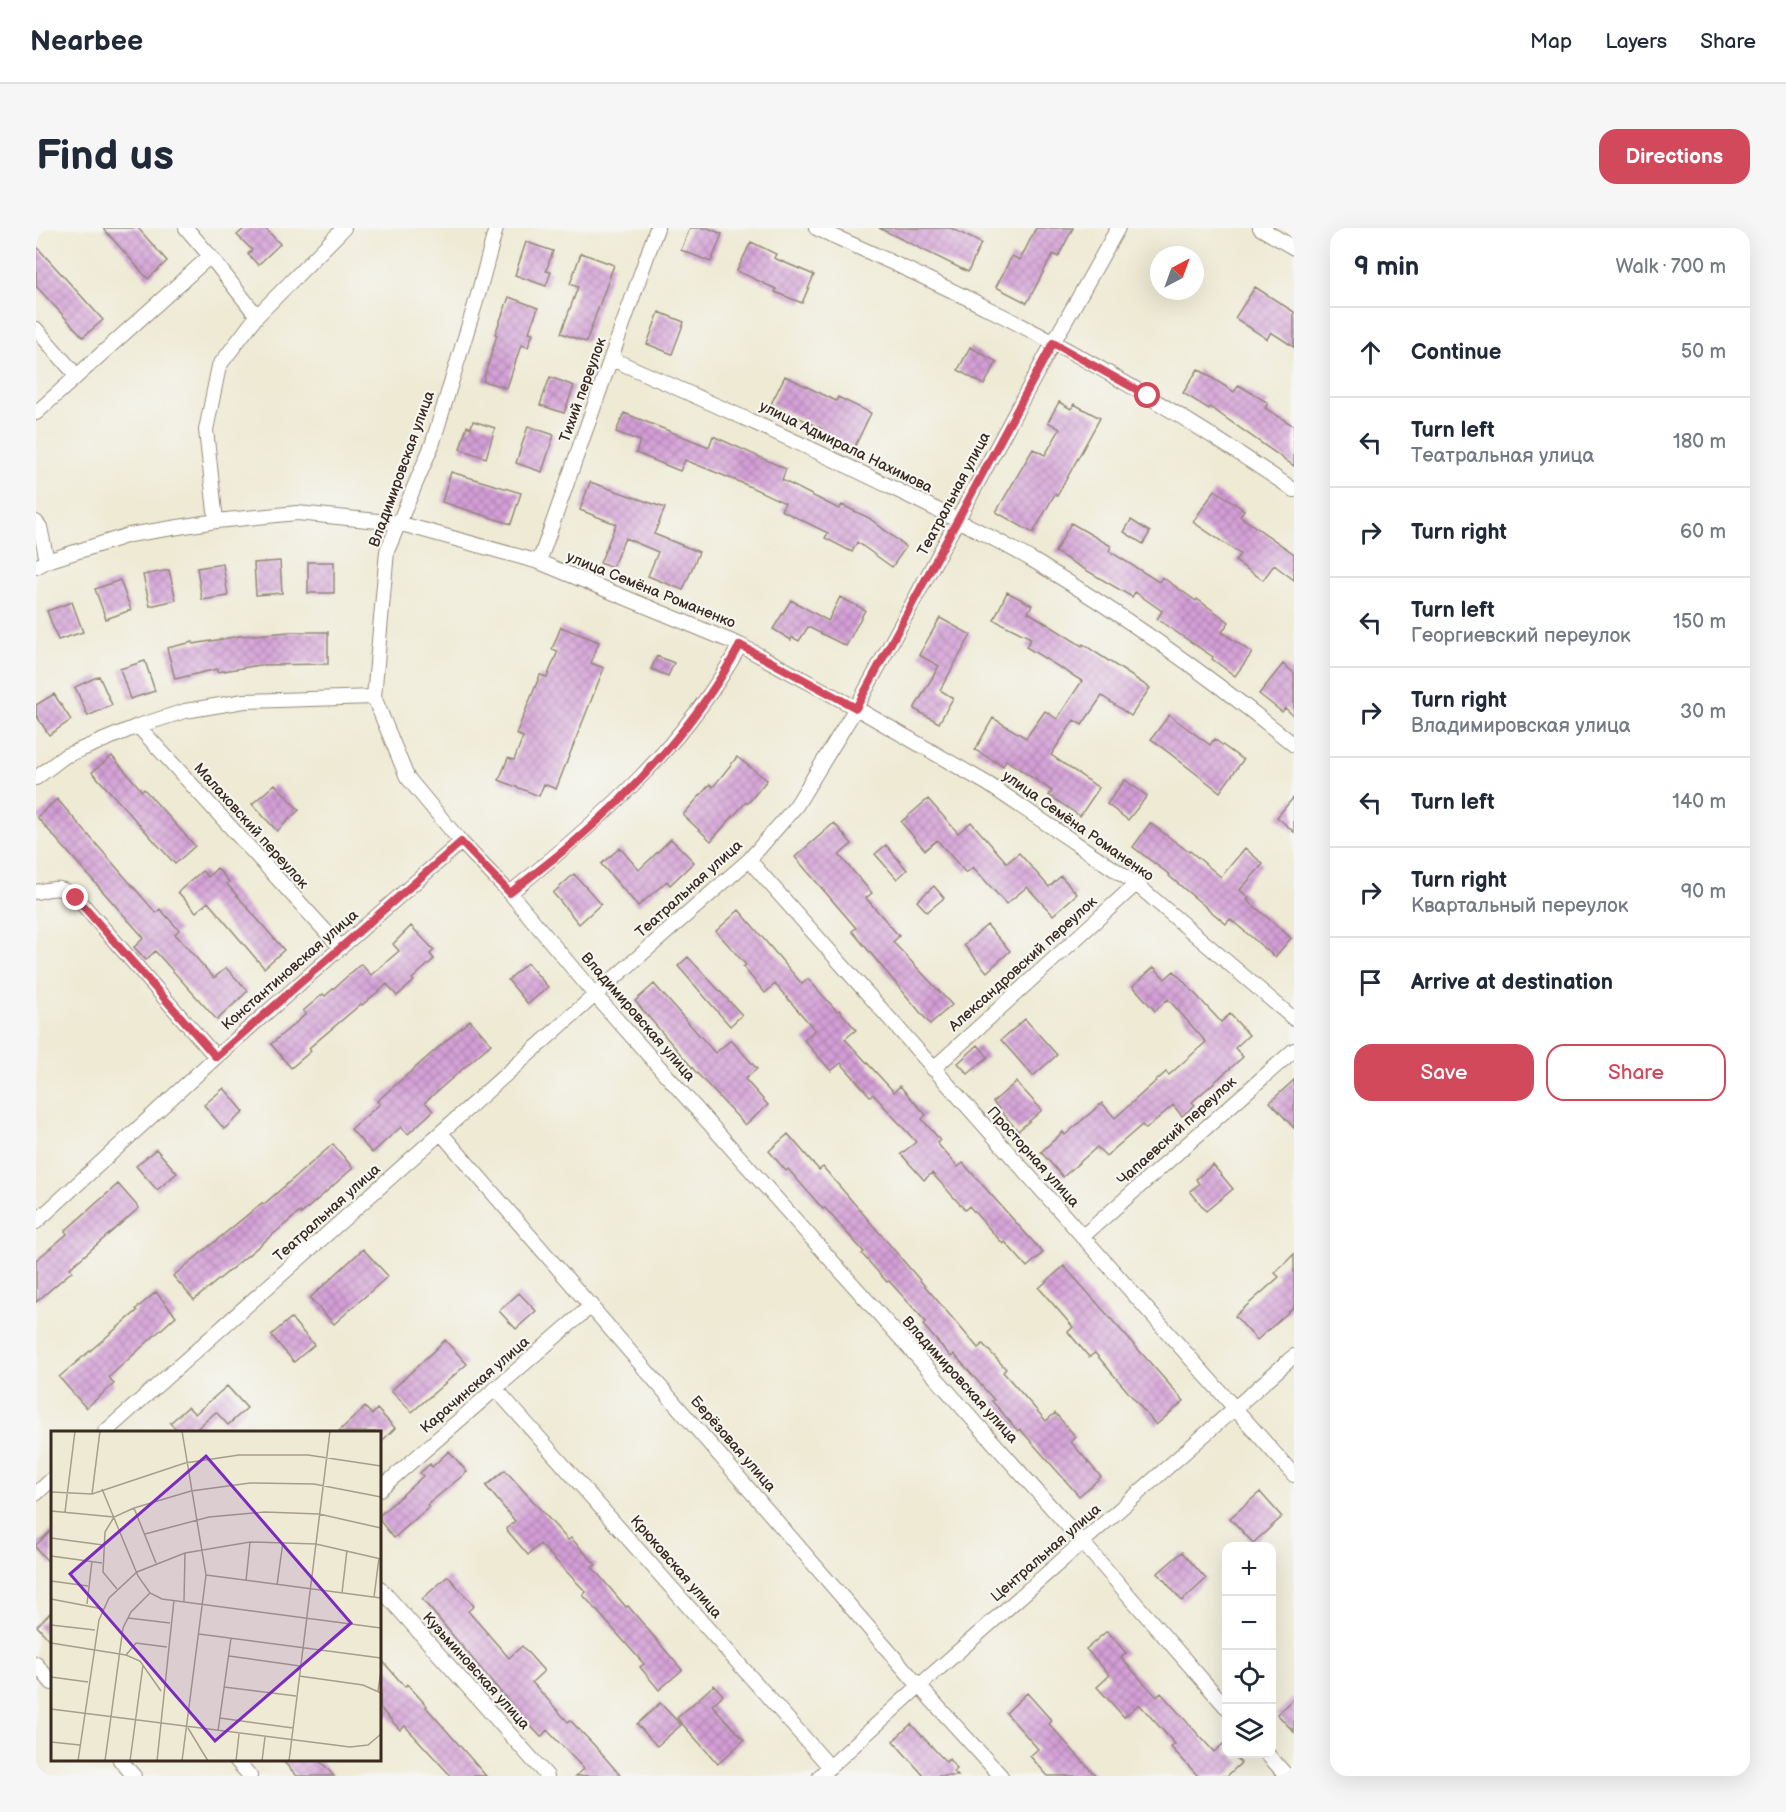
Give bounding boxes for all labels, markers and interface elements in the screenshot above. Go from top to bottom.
text: Nearbee [30,25,143,58]
text: Map [1530,29,1572,54]
text: Layers [1605,29,1667,54]
text: Share [1700,29,1756,54]
button: Directions [1599,129,1750,184]
text: Find us [36,131,174,182]
north arrow [1150,246,1204,300]
text: 9 min [1354,252,1419,283]
text: Walk · 700 m [1616,255,1726,279]
street label: Тихий переулок [555,335,611,445]
icon: ahead [1354,336,1387,369]
text: Continue [1411,339,1501,366]
text: 50 m [1681,340,1726,364]
route start [1134,382,1160,408]
street label: Владимировская улица [365,388,439,550]
street label: улица Адмирала Нахимова [756,397,936,497]
text: Turn left [1411,417,1495,444]
icon: left [1354,426,1387,459]
street label: Театральная улица [913,429,995,559]
text: 180 m [1673,430,1726,454]
text: Театральная улица [1411,444,1594,468]
icon: right [1354,516,1387,549]
text: Turn right [1411,519,1507,546]
text: 60 m [1680,520,1726,544]
street label: улица Семёна Романенко [564,547,738,633]
text: Turn left [1411,597,1495,624]
icon: left [1354,606,1387,639]
text: 150 m [1673,610,1726,634]
text: Георгиевский переулок [1411,624,1631,648]
text: Turn right [1411,687,1507,714]
icon: right [1354,696,1387,729]
text: 30 m [1680,700,1726,724]
text: Владимировская улица [1411,714,1631,738]
street label: Малаховский переулок [190,759,312,893]
street label: улица Семёна Романенко [999,766,1158,886]
icon: left [1354,786,1387,819]
text: Turn left [1411,789,1495,816]
text: 140 m [1672,790,1726,814]
street label: Театральная улица [632,836,747,942]
text: Turn right [1411,867,1507,894]
icon: right [1354,876,1387,909]
text: 90 m [1681,880,1726,904]
route end [62,884,88,910]
street label: Александровский переулок [944,892,1101,1036]
text: Квартальный переулок [1411,894,1628,918]
street label: Константиновская улица [218,905,362,1034]
street label: Владимировская улица [577,949,699,1085]
icon: arrive [1354,966,1387,999]
text: Arrive at destination [1411,969,1613,996]
button: Save [1354,1044,1534,1101]
button: Share [1546,1044,1726,1101]
street label: Чапаевский переулок [1113,1072,1241,1190]
street label: Просторная улица [983,1103,1083,1211]
street label: Театральная улица [270,1160,385,1266]
street label: Владимировская улица [898,1312,1022,1448]
street label: Карачинская улица [417,1332,534,1438]
street label: Берёзовая улица [686,1392,780,1496]
inset map [51,1431,381,1761]
street label: Центральная улица [987,1500,1105,1606]
street label: Крюковская улица [626,1512,726,1623]
map controls [1222,1542,1276,1758]
button: + [1222,1542,1276,1596]
button: − [1222,1596,1276,1650]
street label: Кузьминовская улица [418,1608,534,1734]
button: locate [1222,1650,1276,1704]
button: layers [1222,1704,1276,1758]

